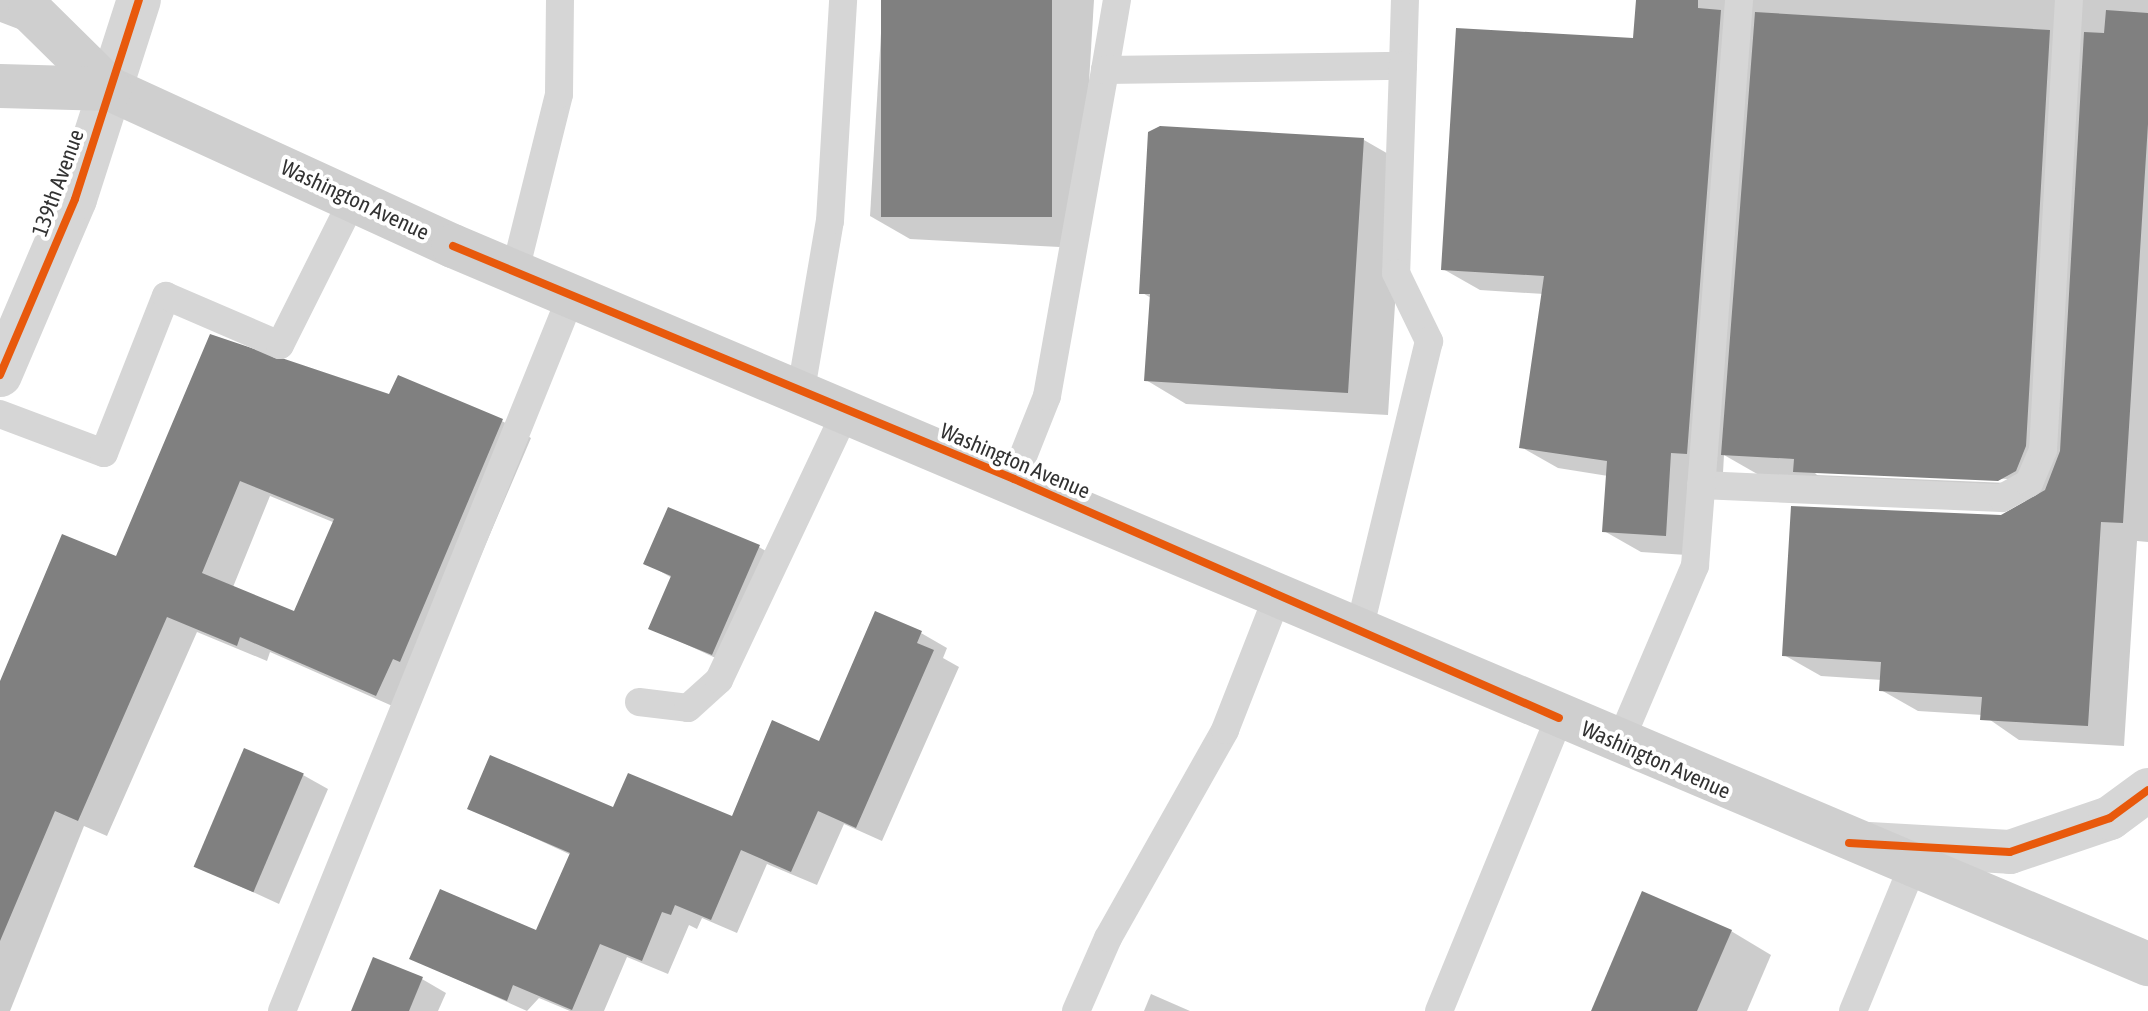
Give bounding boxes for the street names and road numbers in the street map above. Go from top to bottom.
street label: 139th Avenue [26,126,90,240]
street label: Washington Avenue [277,154,433,246]
street label: Washington Avenue [936,418,1094,504]
street label: Washington Avenue [1577,715,1735,805]

